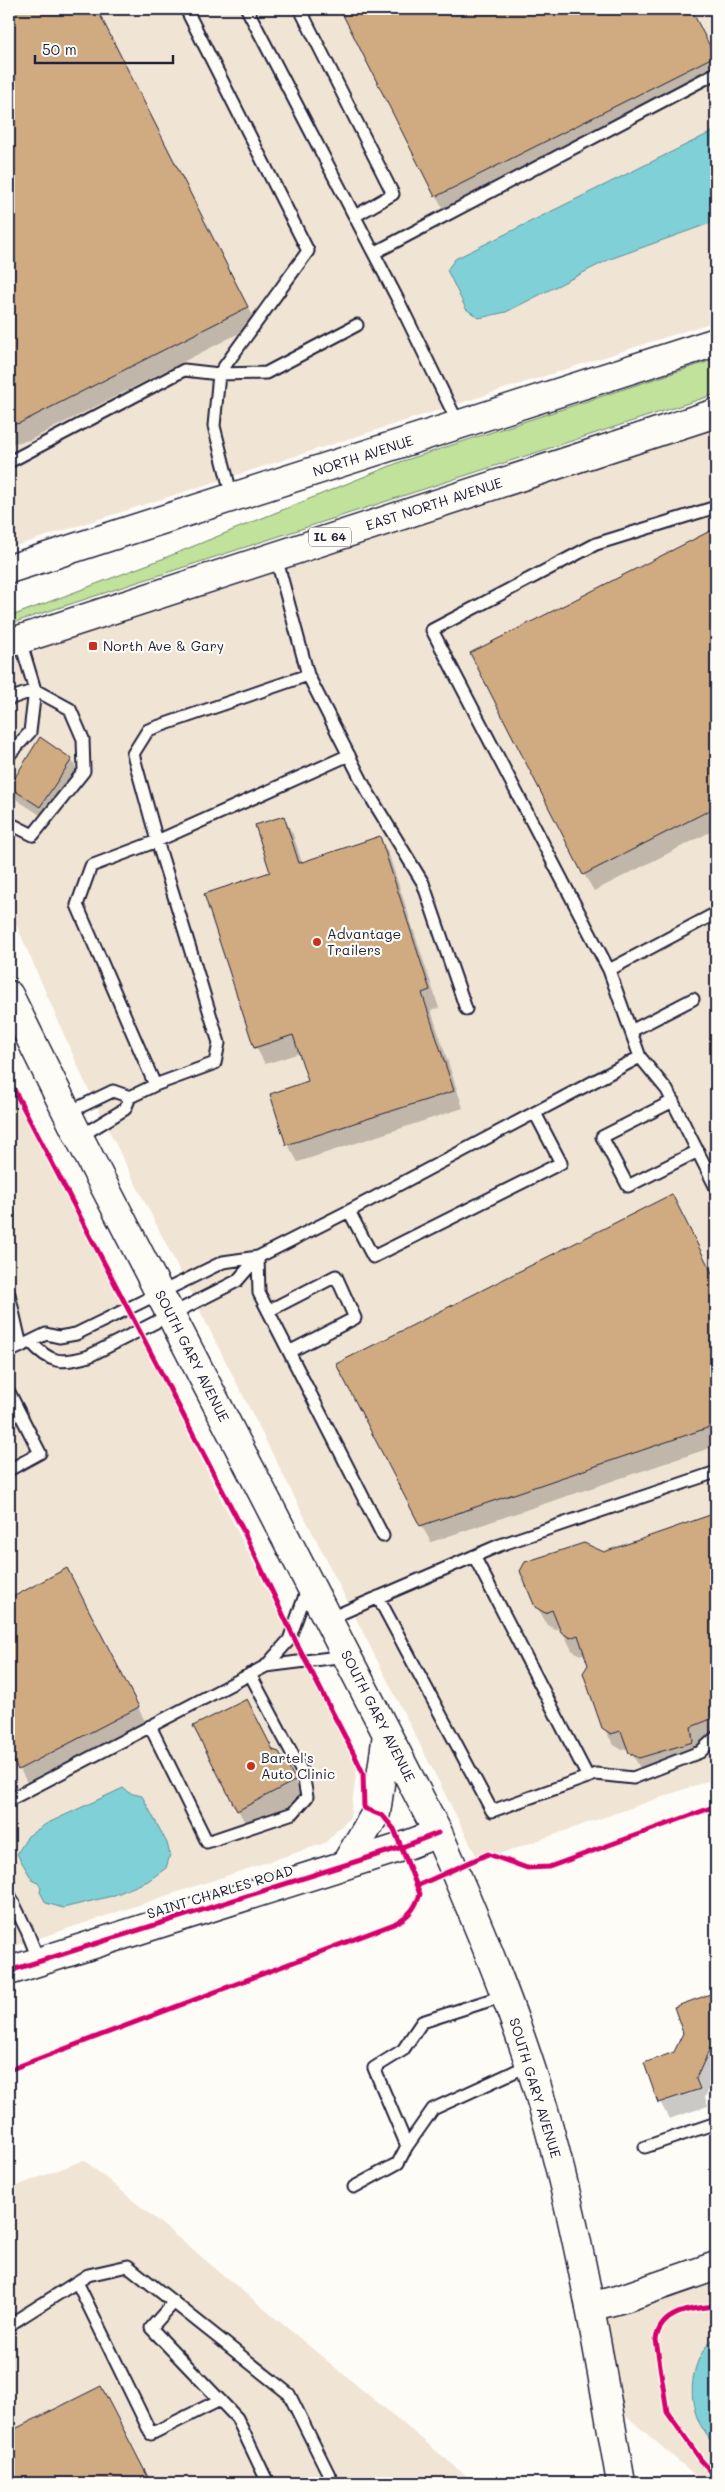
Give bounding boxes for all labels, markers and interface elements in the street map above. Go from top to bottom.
scale bar [35,32,172,64]
text: 50 m [42,39,77,59]
street label: NORTH AVENUE [310,430,416,481]
street label: EAST NORTH AVENUE [363,472,505,535]
road number: IL 64 [309,528,351,546]
place label: North Ave & Gary [103,636,224,655]
marker: North Ave & Gary [87,640,99,652]
place label: Advantage Trailers [327,924,401,959]
marker: Advantage Trailers [311,936,323,948]
street label: SOUTH GARY AVENUE [151,1287,234,1425]
street label: SOUTH GARY AVENUE [337,1647,420,1785]
place label: Bartel's Auto Clinic [261,1748,335,1783]
marker: Bartel's Auto Clinic [245,1760,257,1772]
street label: SAINT CHARLES ROAD [144,1860,295,1923]
street label: SOUTH GARY AVENUE [505,2015,566,2160]

